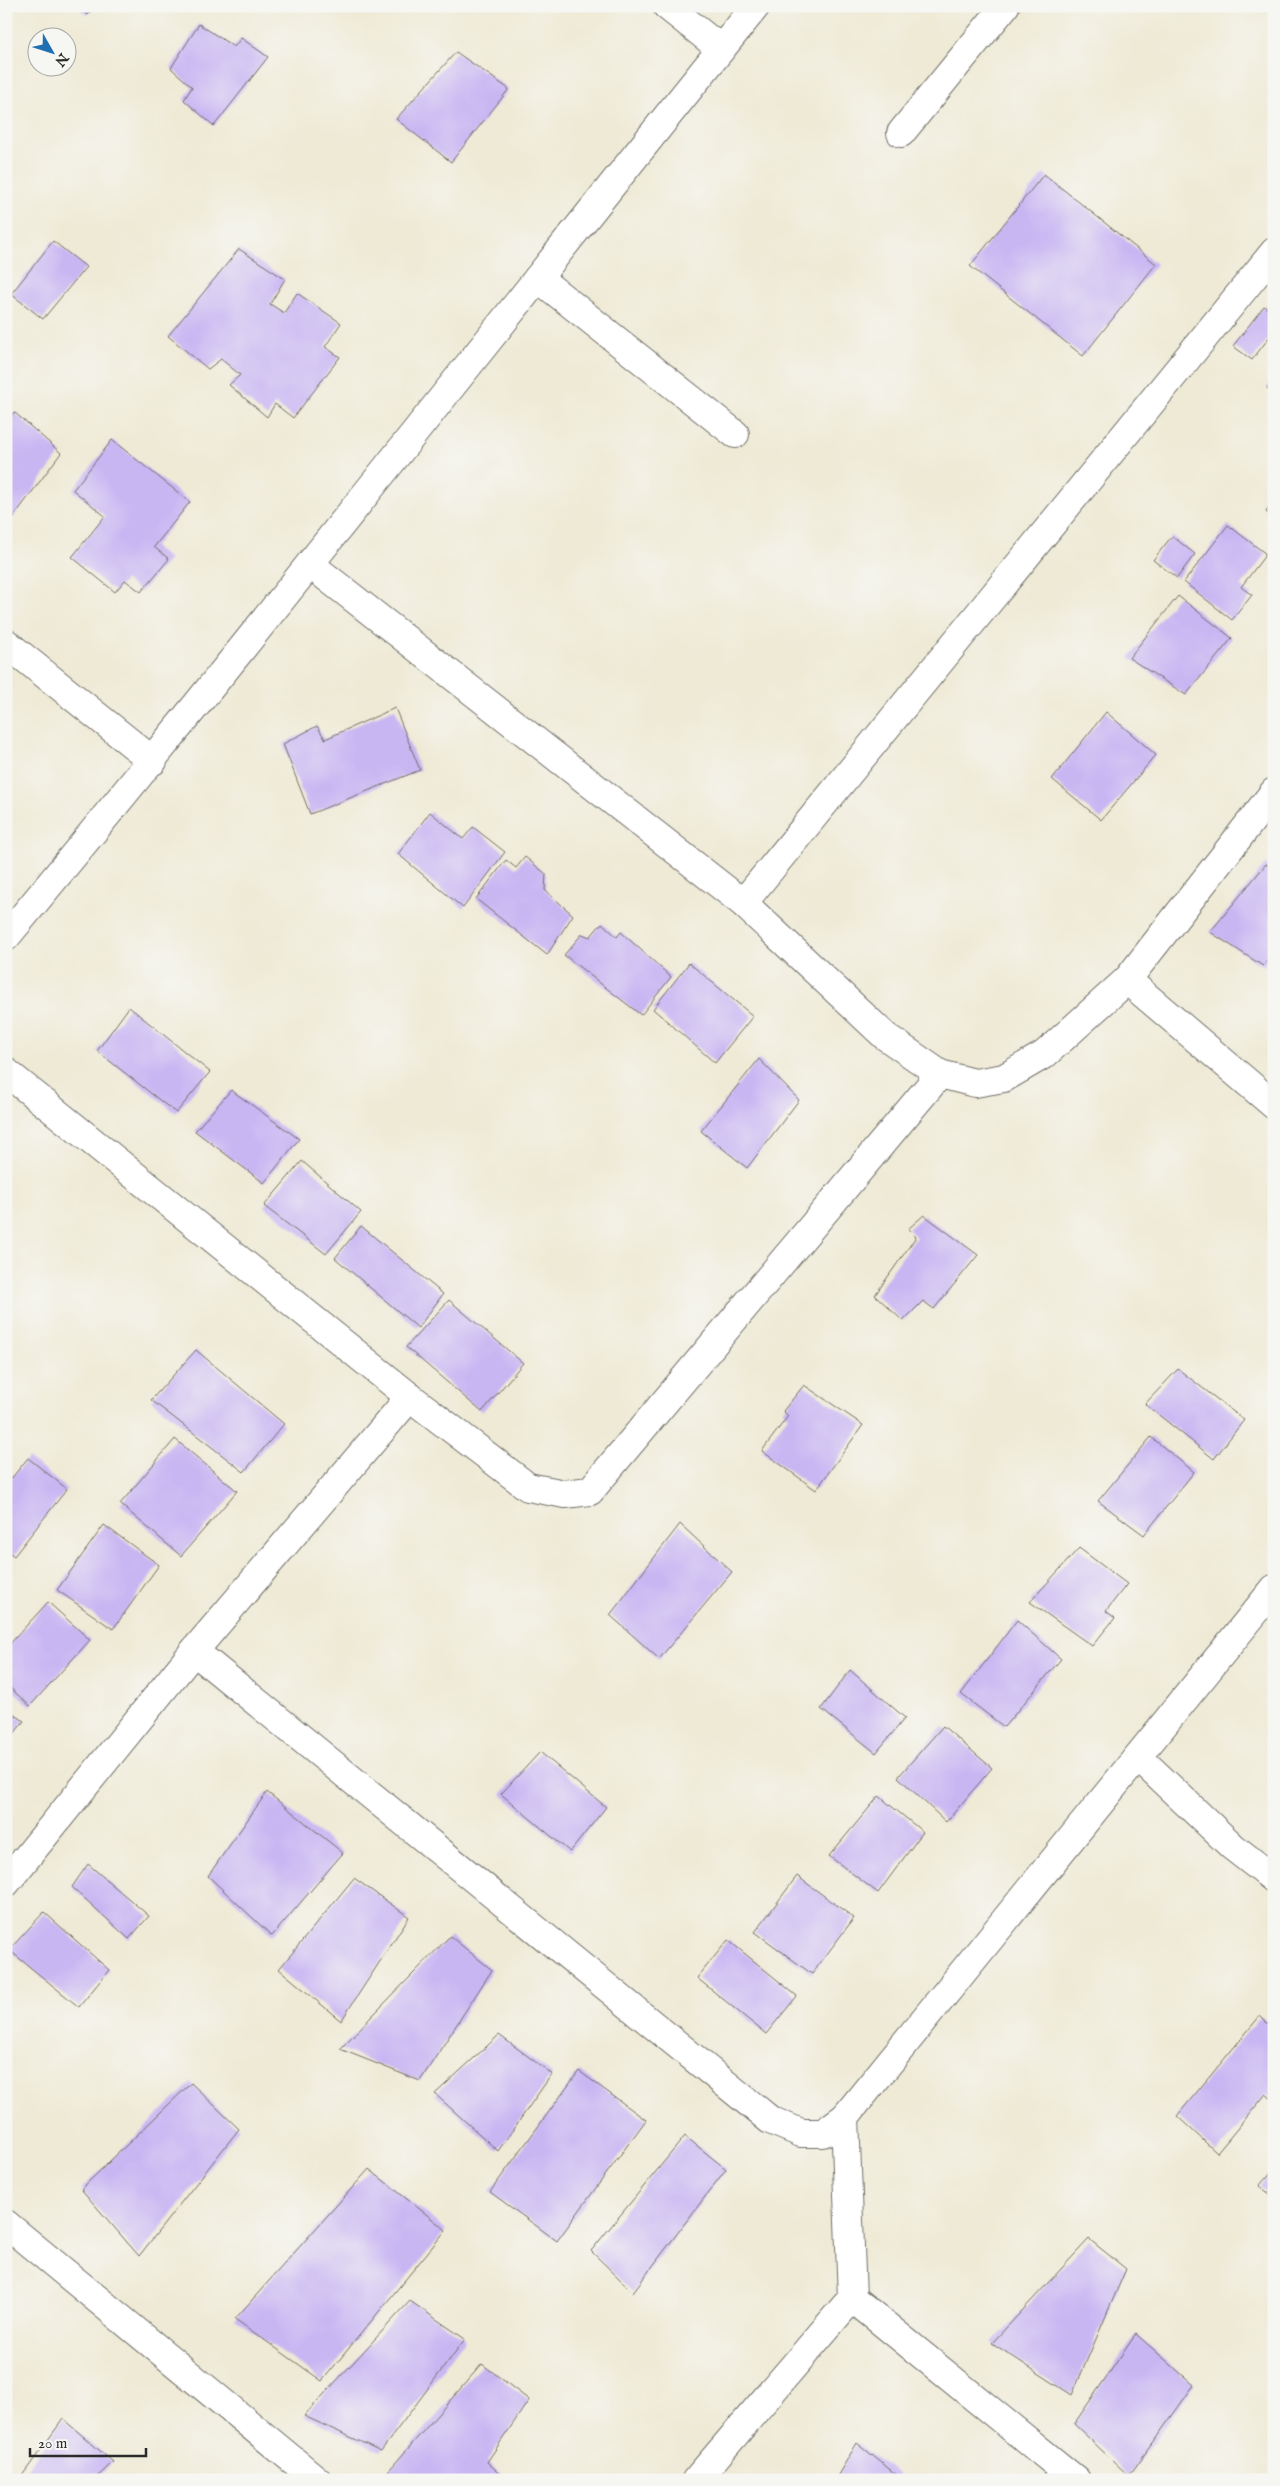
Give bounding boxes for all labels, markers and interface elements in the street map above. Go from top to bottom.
north arrow [28,28,78,78]
text: N [51,48,73,70]
scale bar [30,2426,146,2458]
text: 20 m [38,2434,68,2453]

